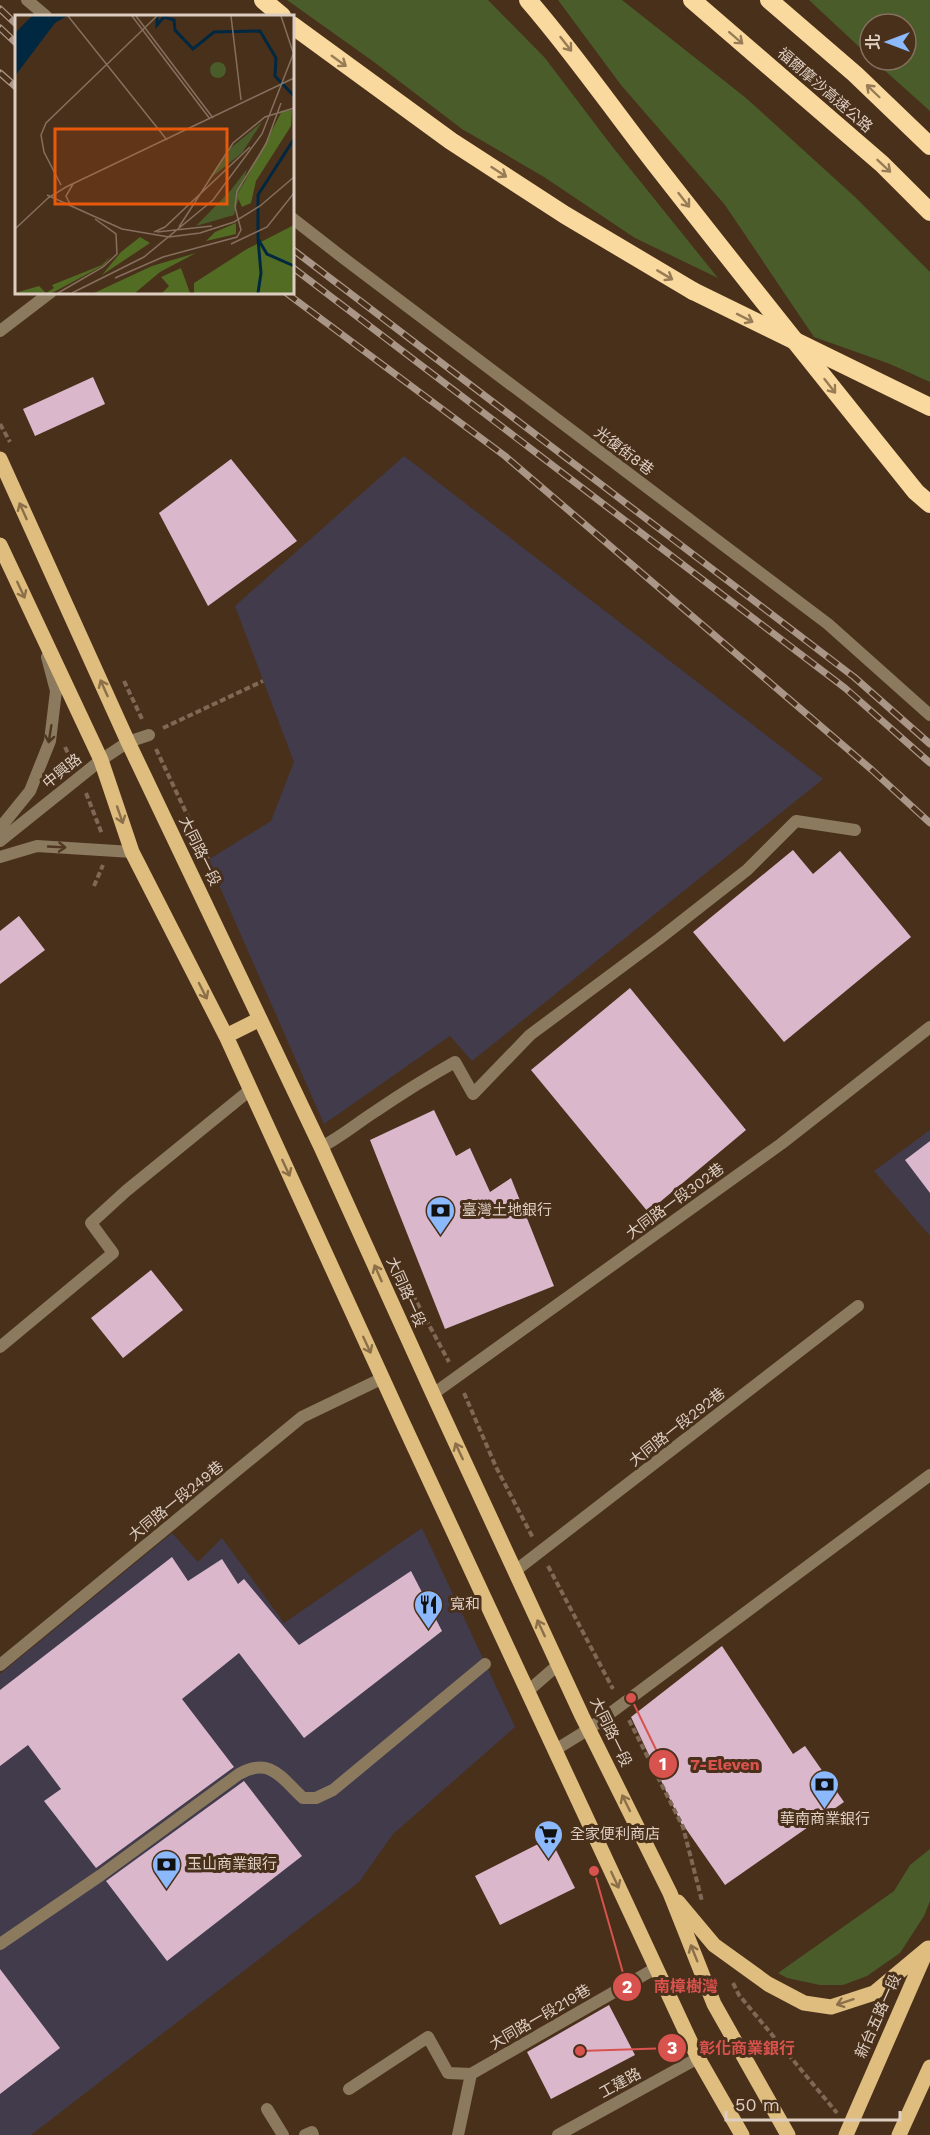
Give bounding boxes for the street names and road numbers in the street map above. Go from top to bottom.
street label: 福爾摩沙高速公路 [774,44,876,136]
street label: 光復街8巷 [591,423,657,479]
street label: 中興路 [39,750,85,792]
street label: 大同路一段 [175,813,225,889]
street label: 大同路一段302巷 [622,1159,728,1243]
street label: 大同路一段 [383,1254,429,1330]
street label: 大同路一段292巷 [625,1384,729,1470]
street label: 大同路一段249巷 [125,1457,227,1545]
street label: 大同路一段 [586,1694,636,1770]
street label: 新台五路一段 [851,1971,905,2061]
street label: 大同路一段219巷 [486,1981,594,2053]
street label: 工建路 [596,2064,644,2102]

